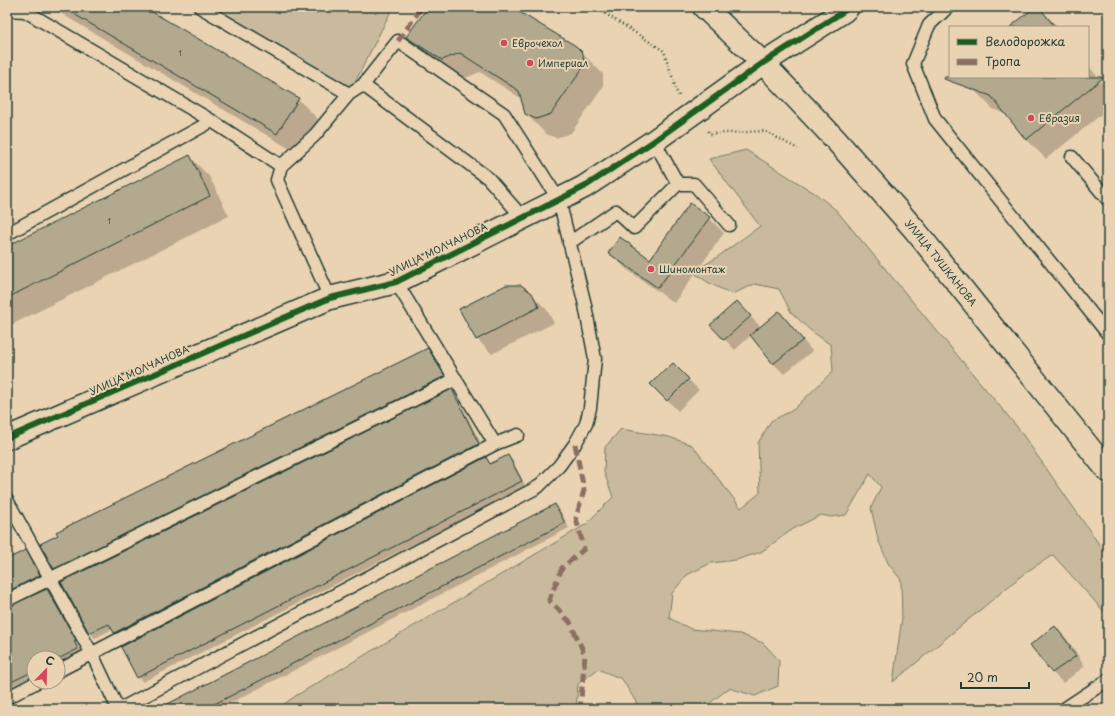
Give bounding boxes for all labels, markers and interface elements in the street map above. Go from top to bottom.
legend [949,26,1089,78]
text: Велодорожка [985,32,1065,50]
place label: Еврочехол [512,35,563,50]
marker: Еврочехол [499,38,509,48]
house number: 1 [178,47,182,59]
text: Тропа [985,52,1021,70]
place label: Империал [538,55,588,70]
marker: Империал [525,58,535,68]
place label: Евразия [1039,110,1080,125]
marker: Евразия [1026,113,1036,123]
house number: 1 [107,215,111,227]
street label: УЛИЦА ТУШКАНОВА [902,216,981,309]
street label: УЛИЦА МОЛЧАНОВА [386,218,490,279]
place label: Шиномонтаж [659,261,726,276]
marker: Шиномонтаж [646,264,656,274]
street label: УЛИЦА МОЛЧАНОВА [87,341,191,398]
north arrow [26,650,66,690]
text: С [43,651,57,670]
scale bar [961,664,1029,690]
text: 20 m [967,668,998,686]

